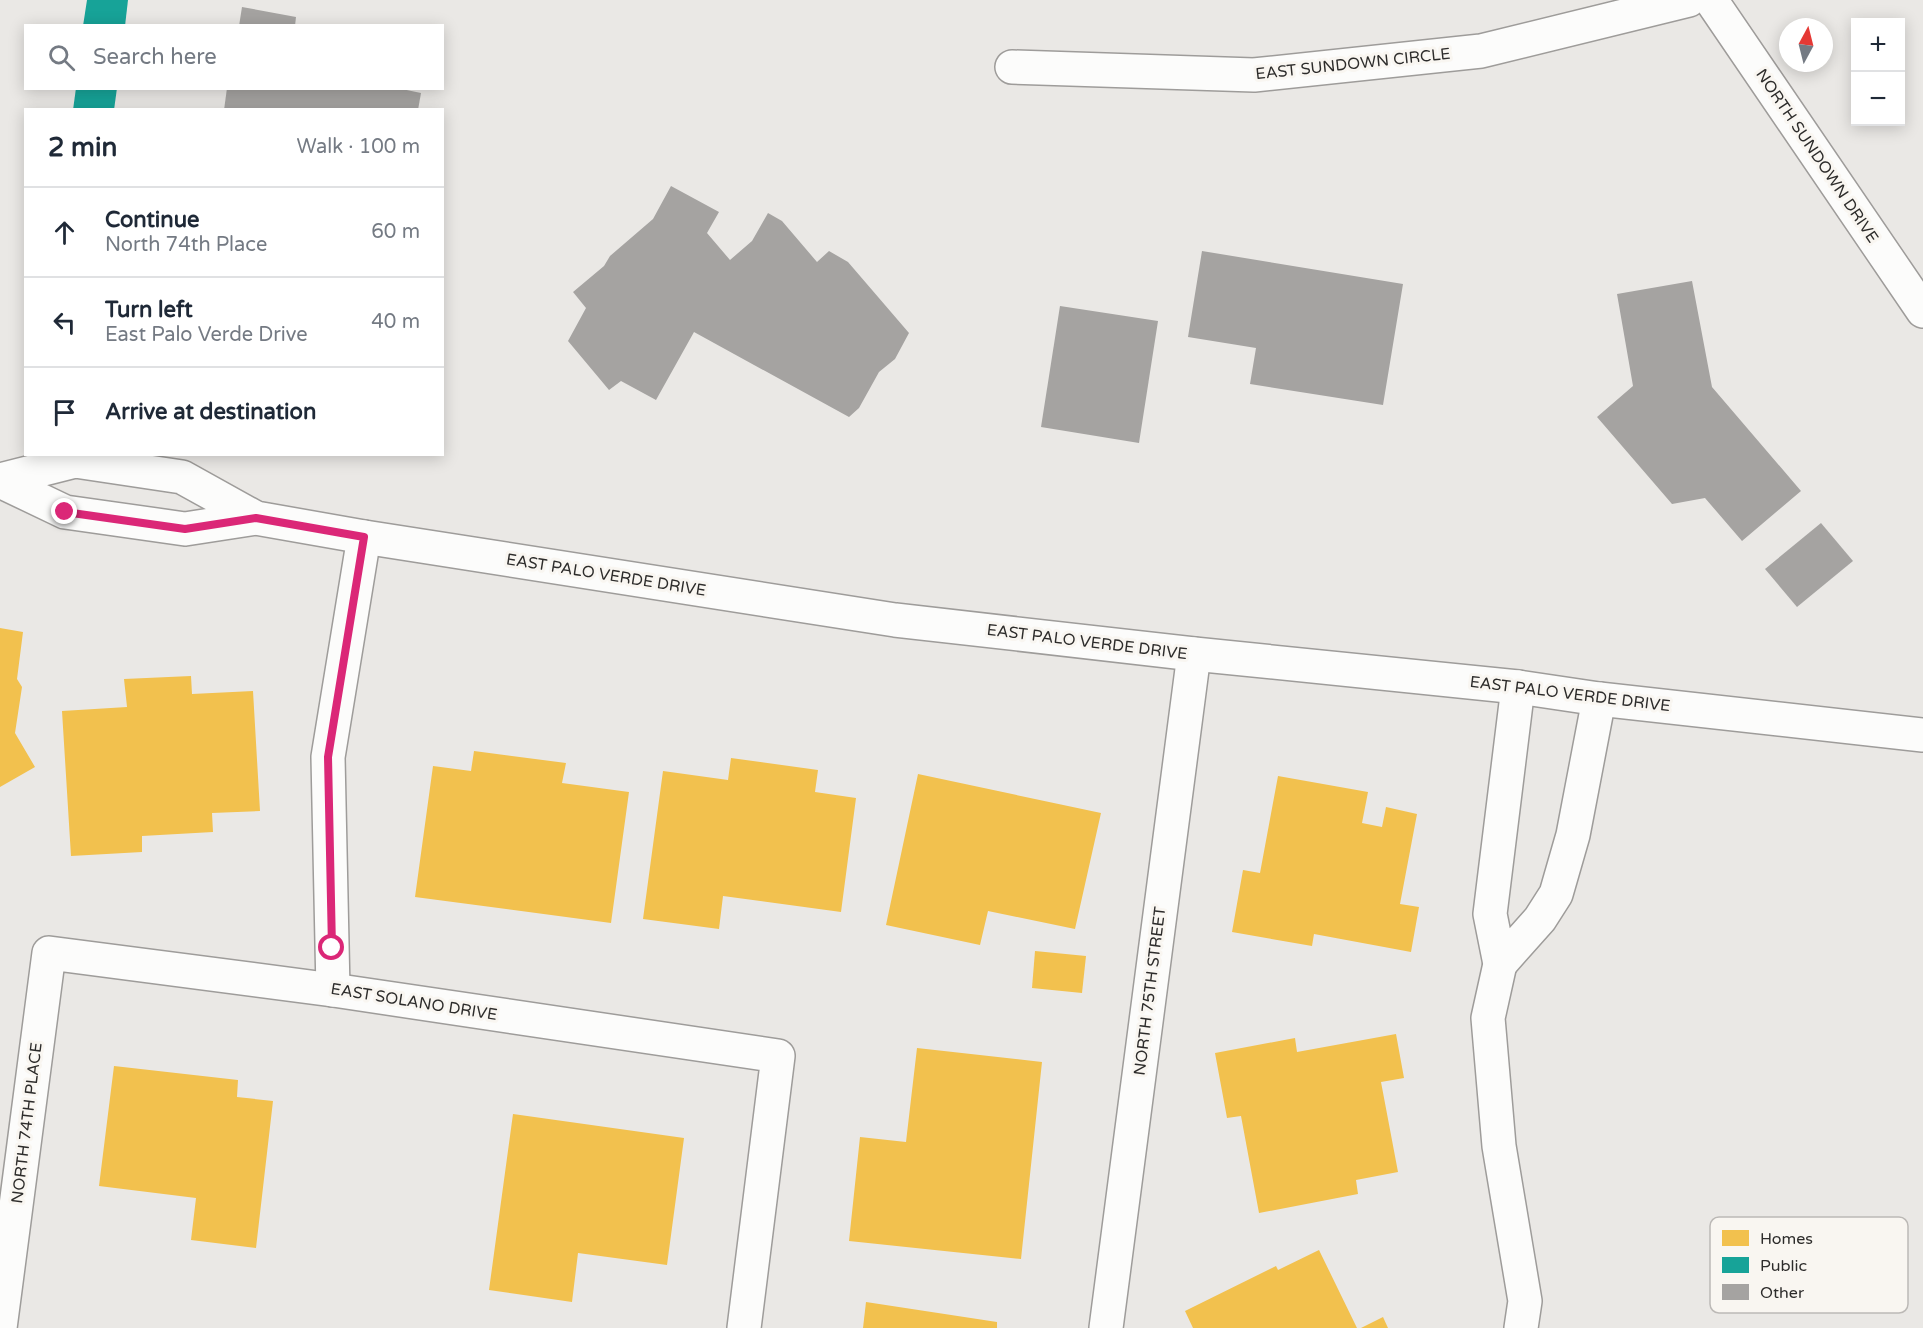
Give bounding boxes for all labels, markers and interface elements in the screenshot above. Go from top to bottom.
north arrow [1779,18,1833,72]
map controls [1851,18,1905,126]
button: + [1851,18,1905,72]
search box [24,24,444,90]
icon: search [45,41,78,74]
text: Search here [93,44,217,70]
street label: EAST SUNDOWN CIRCLE [1255,44,1451,84]
street label: NORTH SUNDOWN DRIVE [1751,65,1883,247]
button: − [1851,72,1905,126]
text: 2 min [48,132,117,163]
text: Walk · 100 m [297,135,420,159]
text: Continue [105,207,200,233]
icon: ahead [48,216,81,249]
text: 60 m [371,220,420,244]
text: North 74th Place [105,233,267,257]
text: Turn left [105,297,193,323]
icon: left [48,306,81,339]
text: 40 m [371,310,420,334]
text: East Palo Verde Drive [105,323,308,347]
icon: arrive [48,396,81,429]
text: Arrive at destination [105,399,316,425]
route end [51,498,77,524]
street label: EAST PALO VERDE DRIVE [505,549,707,601]
street label: EAST PALO VERDE DRIVE [986,620,1188,664]
street label: EAST PALO VERDE DRIVE [1469,672,1671,716]
street label: NORTH 75TH STREET [1130,905,1170,1077]
route start [318,934,344,960]
street label: EAST SOLANO DRIVE [329,979,499,1025]
street label: NORTH 74TH PLACE [7,1041,47,1205]
legend [1710,1217,1908,1313]
text: Homes [1760,1229,1813,1249]
text: Public [1760,1256,1807,1276]
text: Other [1760,1283,1805,1303]

